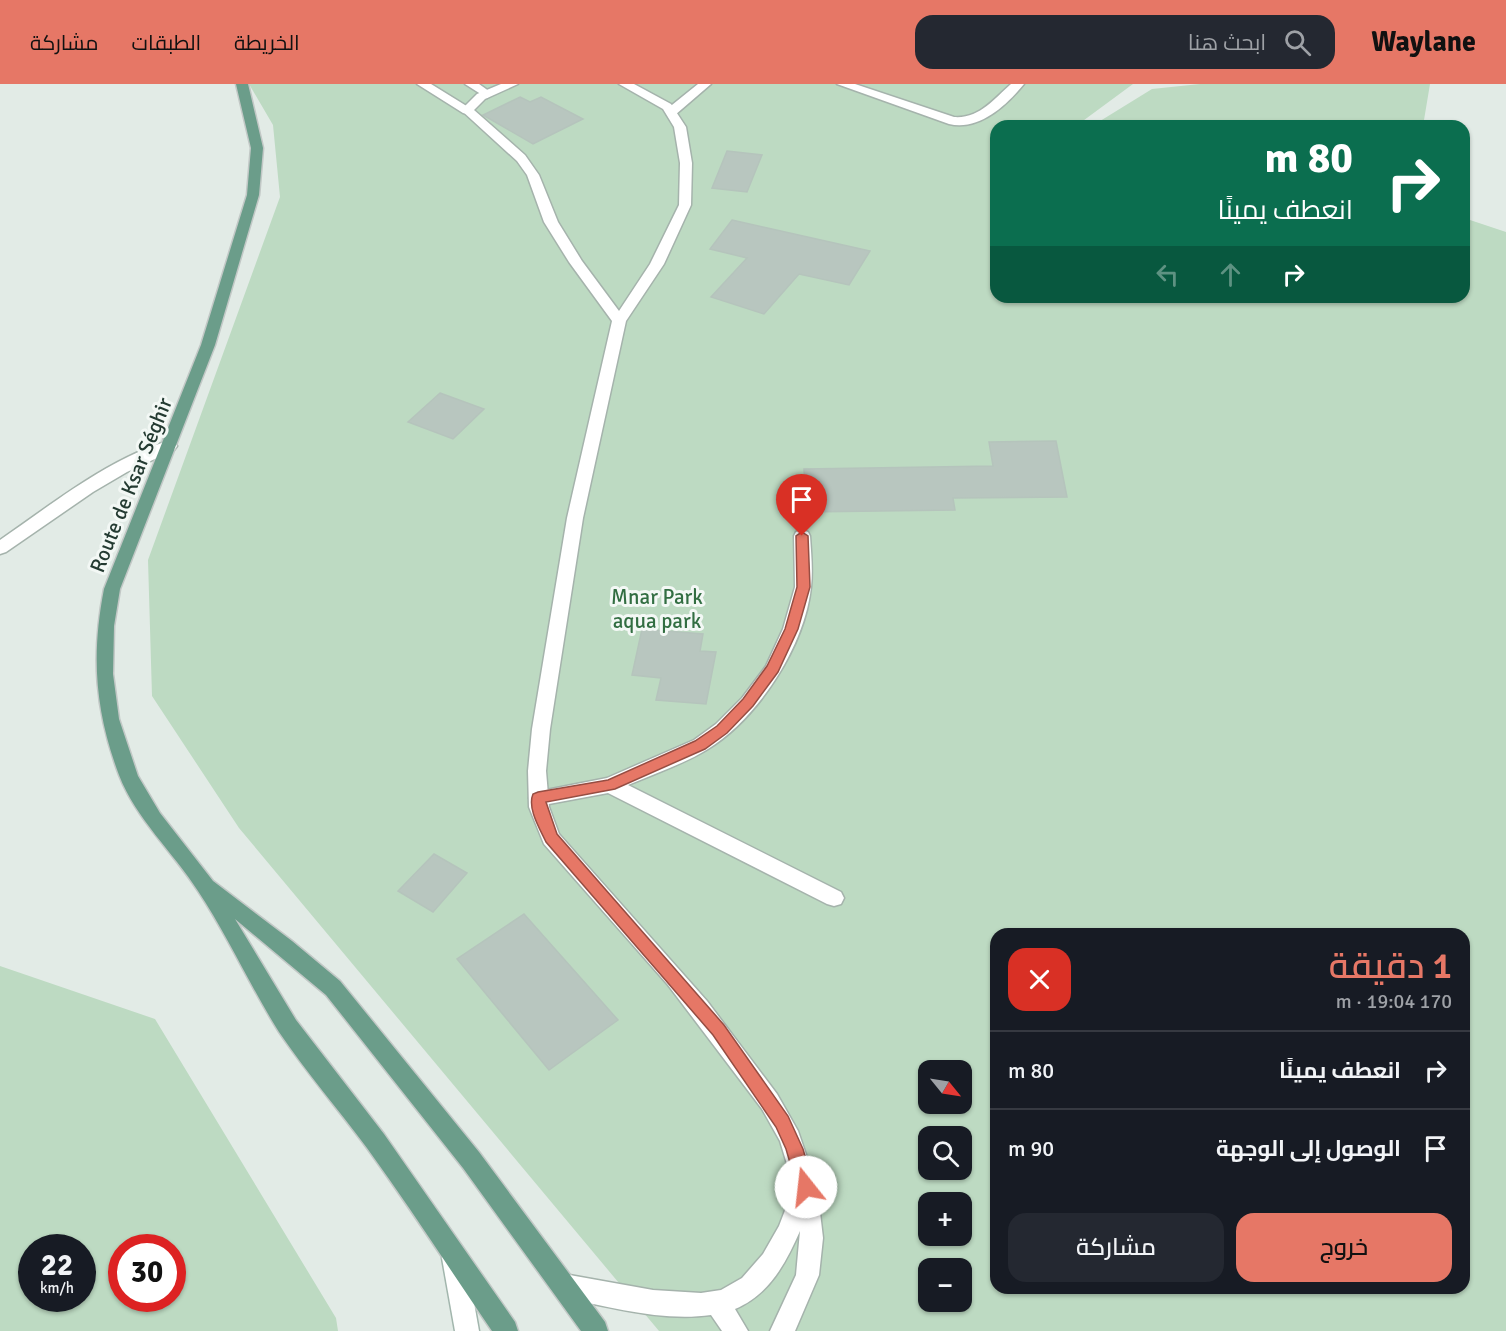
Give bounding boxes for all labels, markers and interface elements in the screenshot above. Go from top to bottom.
search box [915,15,1335,69]
text: Waylane [1371,25,1476,59]
icon: search [1281,26,1314,59]
text: ابحث هنا [1188,29,1266,56]
text: مشاركة [30,30,99,56]
text: الطبقات [132,30,201,56]
text: الخريطة [234,30,300,56]
text: 80 m [1264,133,1353,184]
icon: right [1374,144,1452,222]
text: انعطف يمينًا [1217,194,1353,227]
icon: left [1151,258,1184,291]
icon: ahead [1214,258,1247,291]
icon: right [1277,258,1310,291]
street label: Route de Ksar Séghir [84,394,178,576]
pin [776,474,827,536]
icon: arrive [785,483,818,516]
park label: Mnar Park aqua park [611,584,703,634]
text: 1 دقيقة [1329,944,1452,989]
button: close [1008,948,1071,1011]
text: 170 m · 19:04 [1336,989,1452,1014]
icon: right [1419,1054,1452,1087]
text: 80 m [1008,1057,1054,1084]
text: انعطف يمينًا [1279,1057,1401,1084]
north arrow [918,1060,972,1114]
map controls [918,1060,972,1312]
button: search [918,1126,972,1180]
icon: arrive [1419,1132,1452,1165]
text: 90 m [1008,1135,1054,1162]
text: الوصول إلى الوجهة [1216,1135,1401,1162]
position arrow [774,1155,838,1219]
button: + [918,1192,972,1246]
button: مشاركة [1008,1213,1224,1282]
button: خروج [1236,1213,1452,1282]
speed limit sign: 30 [108,1234,186,1312]
text: 22 [41,1247,73,1284]
button: − [918,1258,972,1312]
text: km/h [40,1279,74,1297]

